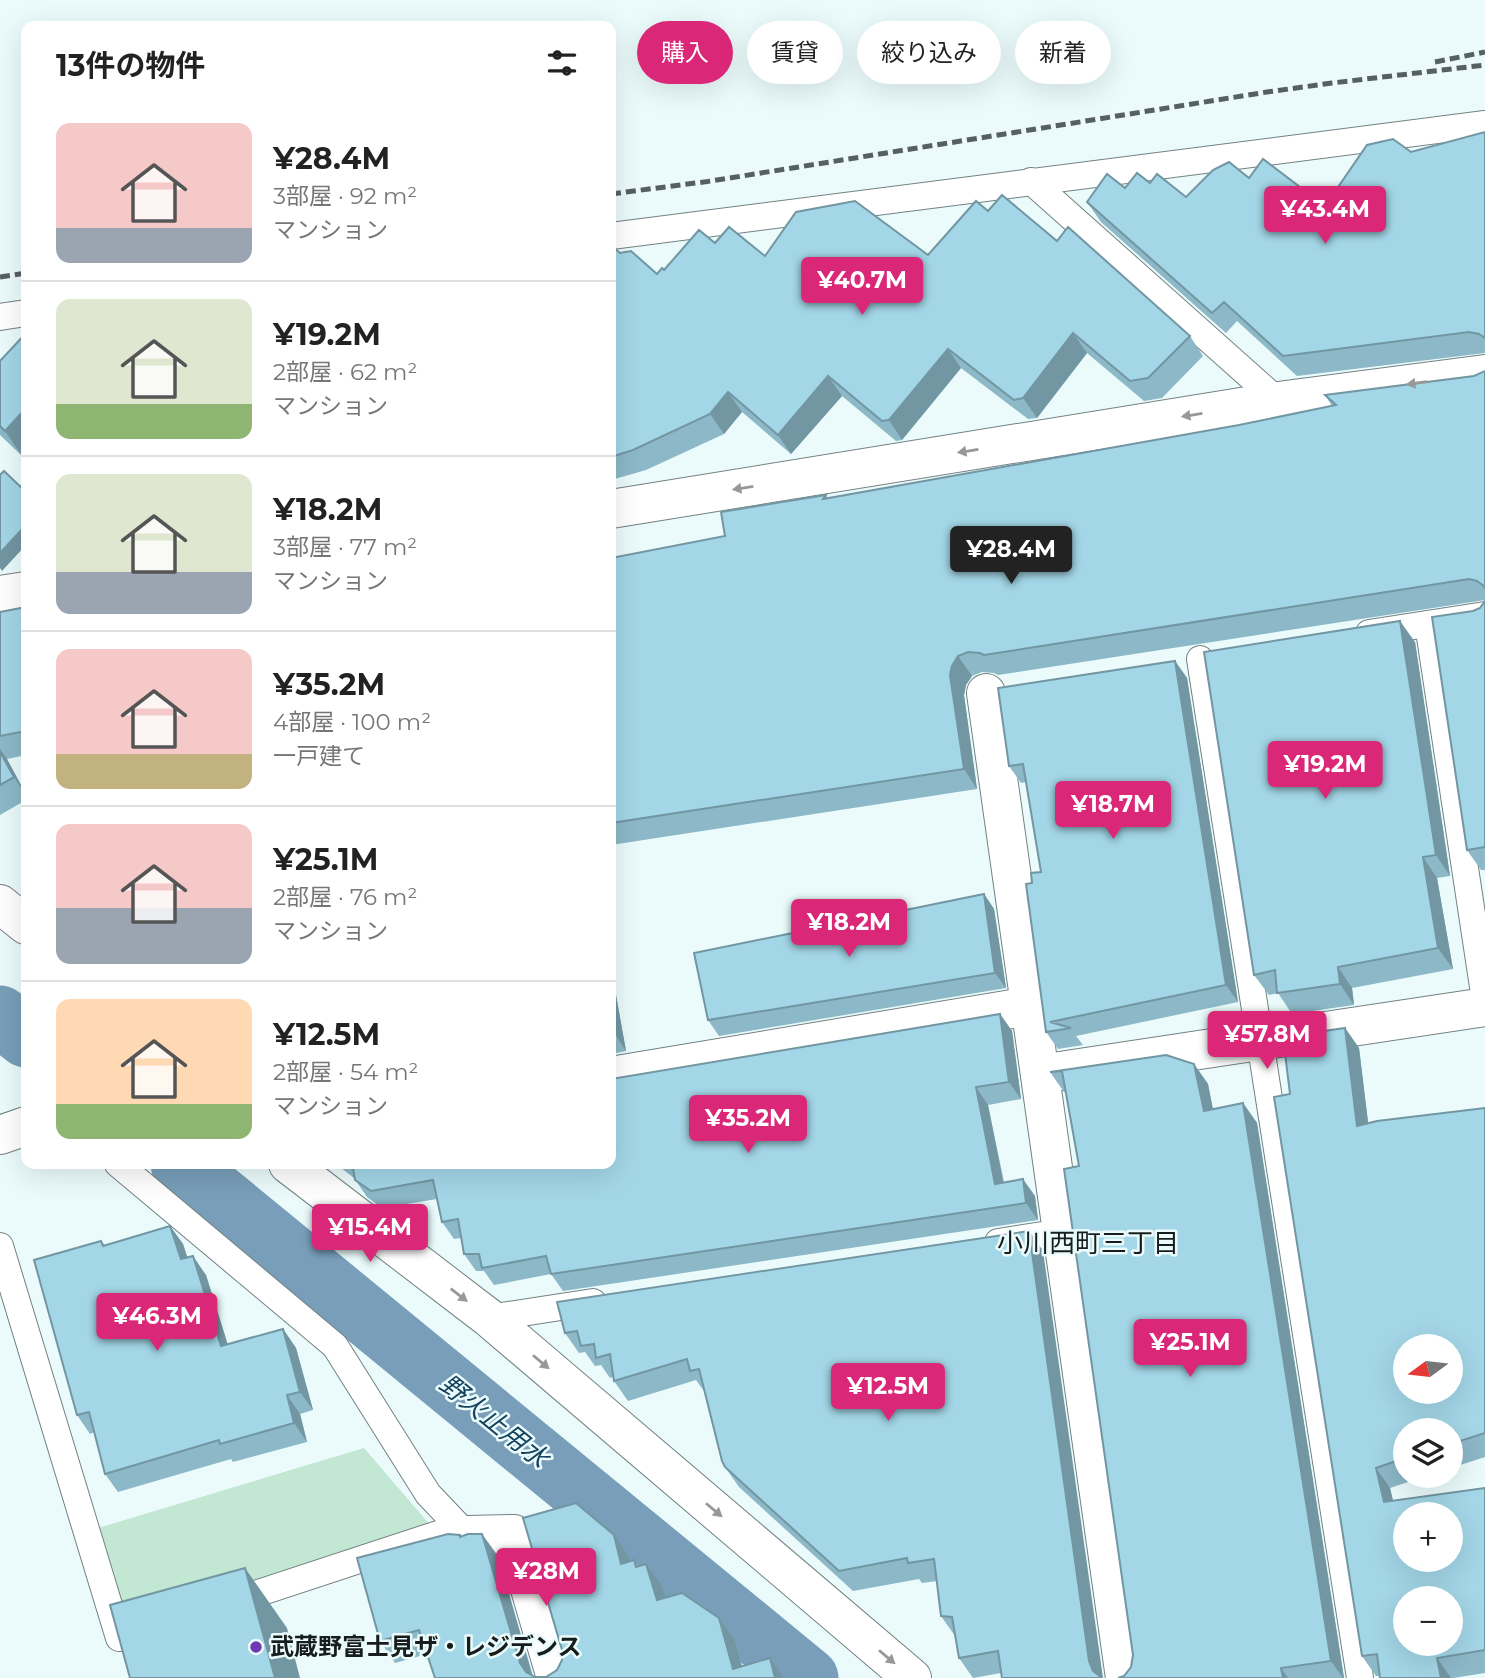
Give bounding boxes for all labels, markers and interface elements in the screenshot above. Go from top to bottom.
chip: 購入 [637,21,733,84]
chip: 賃貸 [747,21,843,84]
chip: 絞り込み [857,21,1001,84]
chip: 新着 [1015,21,1111,84]
icon: filters [543,44,581,82]
text: 13件の物件 [56,47,206,84]
text: ¥28.4M [273,140,390,177]
icon: home [112,151,196,235]
text: 3部屋 · 92 m² [273,182,417,210]
pin: ¥43.4M [1268,187,1382,246]
text: ¥43.4M [1280,195,1370,223]
text: マンション [273,216,388,244]
pin: ¥40.7M [805,258,919,317]
text: ¥40.7M [817,266,907,294]
text: ¥19.2M [273,316,381,353]
icon: home [112,327,196,411]
text: 2部屋 · 62 m² [273,358,417,386]
one-way arrow [1406,377,1428,388]
text: マンション [273,392,388,420]
one-way arrow [1181,410,1203,421]
one-way arrow [956,446,978,457]
one-way arrow [732,483,754,494]
text: ¥18.2M [273,491,382,528]
icon: home [112,502,196,586]
pin: ¥28.4M [954,526,1068,586]
text: 3部屋 · 77 m² [273,533,417,561]
text: ¥28.4M [966,535,1056,563]
text: マンション [273,567,388,595]
text: ¥35.2M [273,666,385,703]
icon: home [112,677,196,761]
text: 4部屋 · 100 m² [273,708,431,736]
text: 一戸建て [273,742,365,770]
pin: ¥19.2M [1268,742,1382,801]
text: ¥19.2M [1284,750,1366,778]
pin: ¥18.7M [1056,782,1170,841]
text: ¥18.7M [1071,790,1155,818]
text: ¥25.1M [273,841,378,878]
icon: home [112,852,196,936]
text: 2部屋 · 76 m² [273,883,417,911]
pin: ¥18.2M [792,900,906,959]
text: ¥18.2M [807,908,891,936]
text: マンション [273,917,388,945]
pin: ¥57.8M [1210,1012,1324,1071]
text: ¥12.5M [273,1016,380,1053]
text: ¥57.8M [1224,1020,1310,1048]
icon: home [112,1027,196,1111]
text: 2部屋 · 54 m² [273,1058,418,1086]
text: マンション [273,1092,388,1120]
pin: ¥35.2M [691,1096,805,1155]
text: ¥35.2M [705,1104,791,1132]
pin: ¥15.4M [313,1204,427,1264]
text: ¥15.4M [328,1213,412,1241]
district label: 小川西町三丁目 [997,1227,1179,1259]
one-way arrow [449,1287,467,1302]
pin: ¥46.3M [100,1294,214,1353]
text: ¥46.3M [112,1302,202,1330]
pin: ¥25.1M [1133,1320,1247,1379]
text: ¥25.1M [1150,1328,1230,1356]
north arrow [1393,1334,1463,1404]
map controls [1393,1334,1463,1656]
one-way arrow [532,1354,549,1369]
pin: ¥12.5M [831,1364,945,1423]
water label: 野火止用水 [433,1368,557,1476]
text: ¥12.5M [847,1372,929,1400]
button: layers [1393,1418,1463,1488]
one-way arrow [705,1502,722,1517]
button: + [1393,1502,1463,1572]
pin: ¥28M [505,1548,587,1608]
text: ¥28M [512,1557,580,1585]
button: − [1393,1586,1463,1656]
place label: 武蔵野富士見ザ・レジデンス [270,1632,582,1661]
marker: 武蔵野富士見ザ・レジデンス [248,1639,264,1655]
one-way arrow [878,1649,896,1665]

